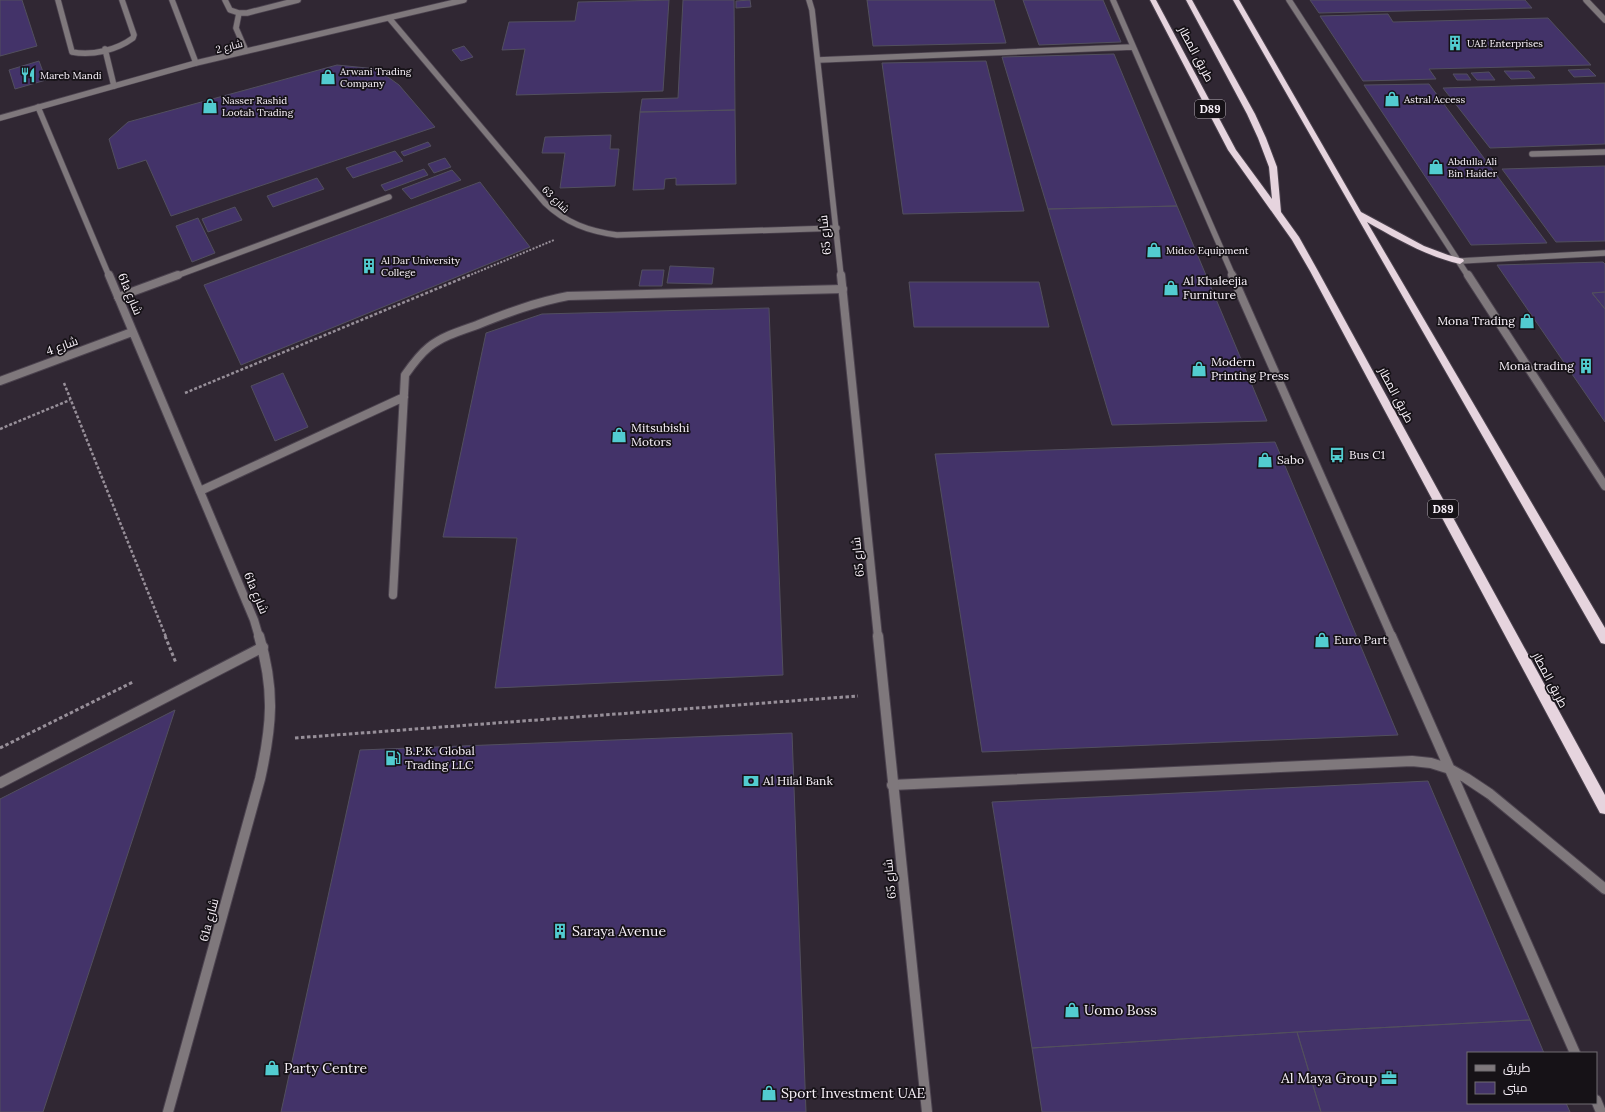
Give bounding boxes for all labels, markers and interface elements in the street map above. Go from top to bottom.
street label: طريق المطار [1175,22,1217,84]
building icon: UAE Enterprises [1446,34,1464,52]
street label: شارع 2 [214,37,244,56]
place label: UAE Enterprises [1467,37,1543,50]
place label: Arwani Trading Company [339,65,412,90]
restaurant icon: Mareb Mandi [19,66,37,84]
shop icon: Arwani Trading Company [319,68,337,86]
place label: Mareb Mandi [40,69,102,82]
shop icon: Astral Access [1383,90,1401,108]
place label: Astral Access [1403,93,1465,106]
place label: Nasser Rashid Lootah Trading [222,94,294,119]
shop icon: Nasser Rashid Lootah Trading [201,97,219,115]
road number: D89 [1195,100,1225,118]
place label: Abdulla Ali Bin Haider [1447,155,1498,180]
shop icon: Abdulla Ali Bin Haider [1427,158,1445,176]
street label: شارع 63 [539,183,572,216]
street label: شارع 65 [815,214,835,256]
shop icon: Midco Equipment [1145,241,1163,259]
place label: Midco Equipment [1166,244,1249,257]
place label: Al Dar University College [380,254,461,279]
building icon: Al Dar University College [360,257,378,275]
street label: 61a شارع [114,271,146,317]
place label: Al Khaleejia Furniture [1182,273,1247,302]
shop icon: Al Khaleejia Furniture [1162,279,1180,297]
shop icon: Mona Trading [1518,312,1536,330]
place label: Mona Trading [1437,313,1515,328]
street label: شارع 4 [44,333,80,359]
place label: Modern Printing Press [1211,354,1290,383]
building icon: Mona trading [1577,357,1595,375]
place label: Mona trading [1499,358,1574,373]
shop icon: Modern Printing Press [1190,360,1208,378]
street label: طريق المطار [1375,363,1417,425]
place label: Mitsubishi Motors [631,420,689,449]
shop icon: Mitsubishi Motors [610,426,628,444]
bus stop icon: Bus C1 [1328,446,1346,464]
place label: Bus C1 [1349,447,1385,462]
shop icon: Sabo [1256,451,1274,469]
place label: Sabo [1277,452,1304,467]
road number: D89 [1428,500,1458,518]
street label: شارع 65 [848,536,868,578]
street label: 61a شارع [240,570,272,616]
shop icon: Euro Part [1313,631,1331,649]
place label: Euro Part [1334,632,1387,647]
street label: طريق المطار [1529,648,1571,710]
place label: B.P.K. Global Trading LLC [405,743,475,772]
fuel station icon: B.P.K. Global Trading LLC [384,749,402,767]
bank icon: Al Hilal Bank [742,772,760,790]
place label: Al Hilal Bank [762,773,833,788]
street label: شارع 65 [880,858,900,900]
street label: 61a شارع [196,897,222,943]
building icon: Saraya Avenue [551,922,569,940]
place label: Saraya Avenue [572,922,666,940]
shop icon: Uomo Boss [1063,1001,1081,1019]
place label: Uomo Boss [1084,1001,1157,1019]
legend [1467,1052,1597,1104]
shop icon: Party Centre [263,1059,281,1077]
place label: Party Centre [284,1059,367,1077]
text: طريق [1503,1060,1531,1075]
place label: Al Maya Group [1280,1069,1377,1087]
office icon: Al Maya Group [1380,1069,1398,1087]
text: مبنى [1503,1080,1528,1095]
shop icon: Sport Investment UAE [760,1084,778,1102]
place label: Sport Investment UAE [781,1084,926,1102]

